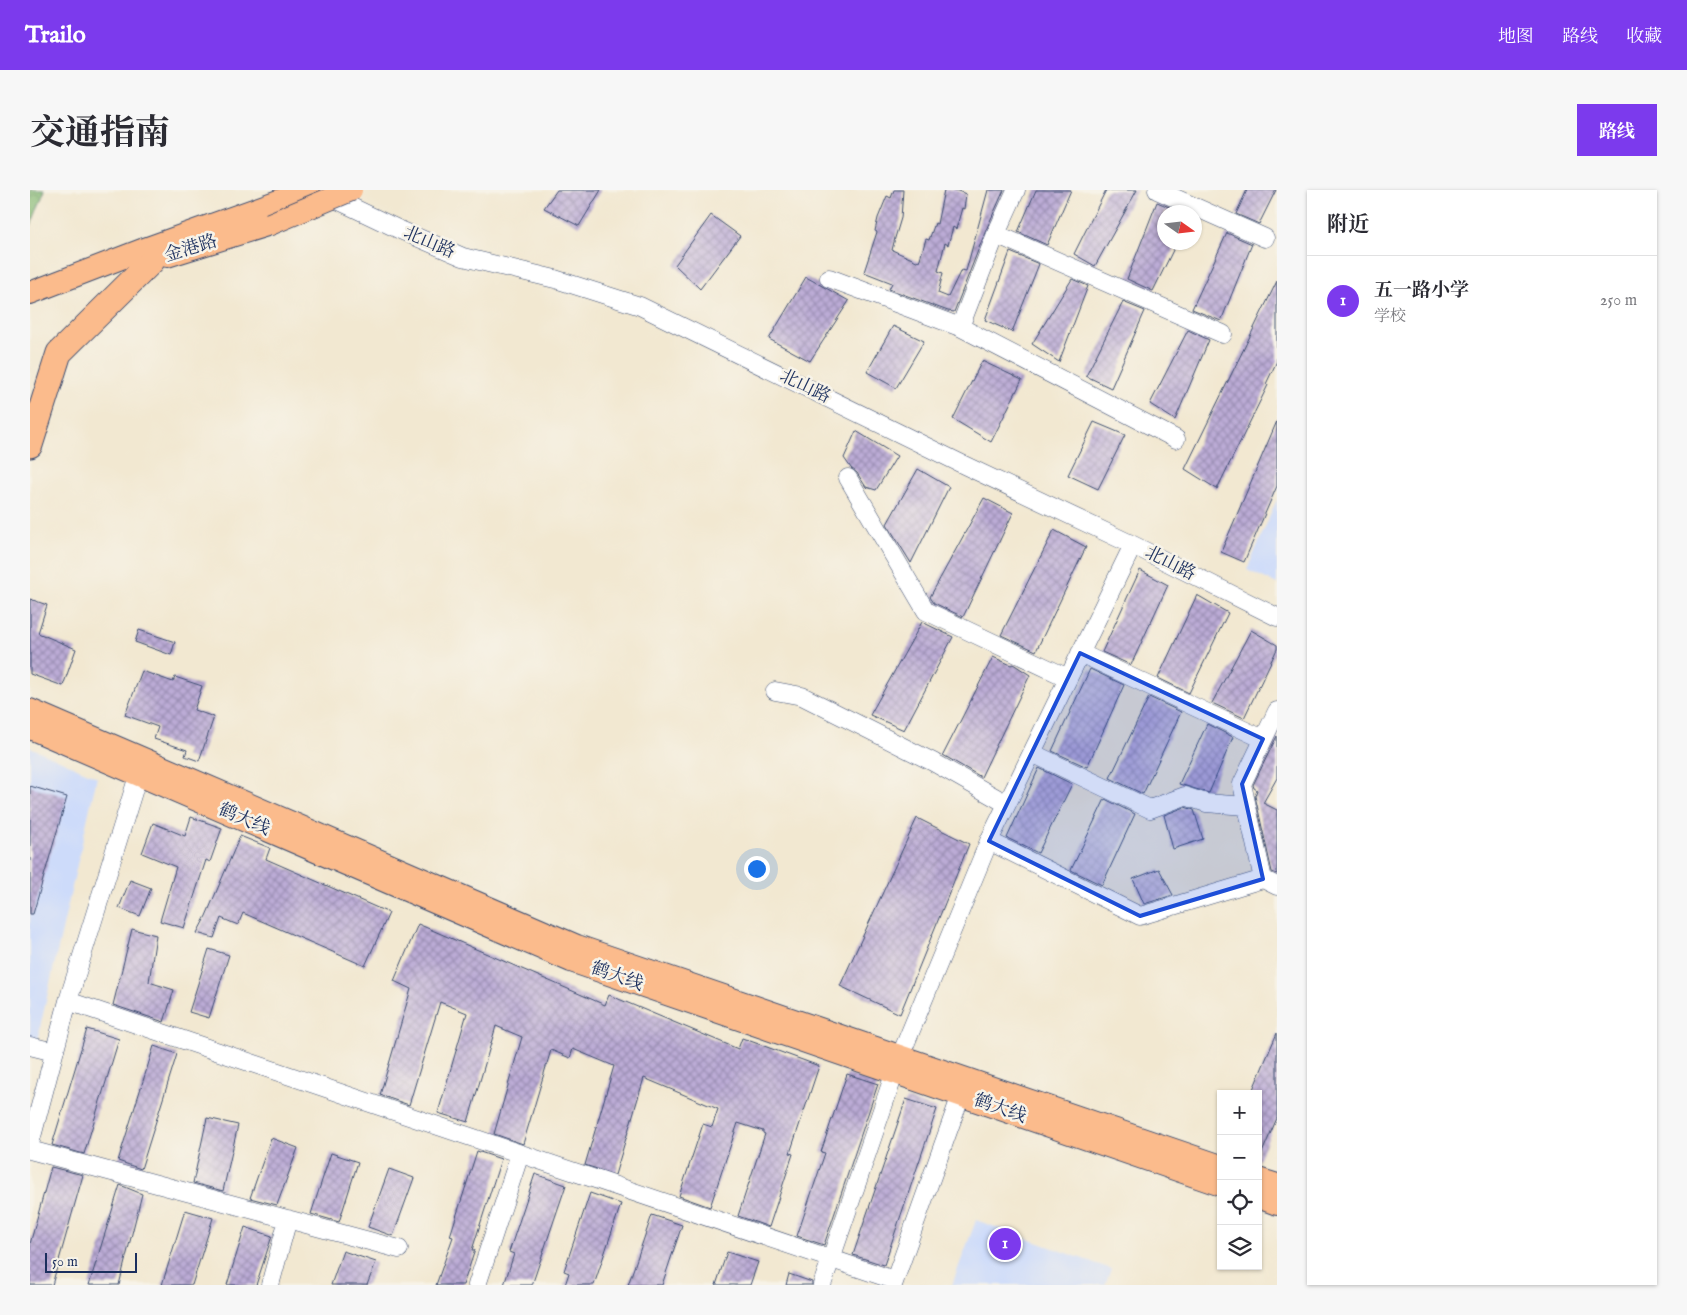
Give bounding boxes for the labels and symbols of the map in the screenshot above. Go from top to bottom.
north arrow [1157,205,1202,250]
street label: 北山路 [400,222,458,264]
street label: 金港路 [162,230,220,268]
street label: 北山路 [776,365,834,409]
street label: 北山路 [1141,541,1199,587]
street label: 鹤大线 [215,799,273,841]
your location [744,856,770,882]
street label: 鹤大线 [588,957,646,997]
street label: 鹤大线 [971,1089,1029,1129]
pin: 1 [989,1225,1021,1263]
scale bar [45,1250,138,1273]

